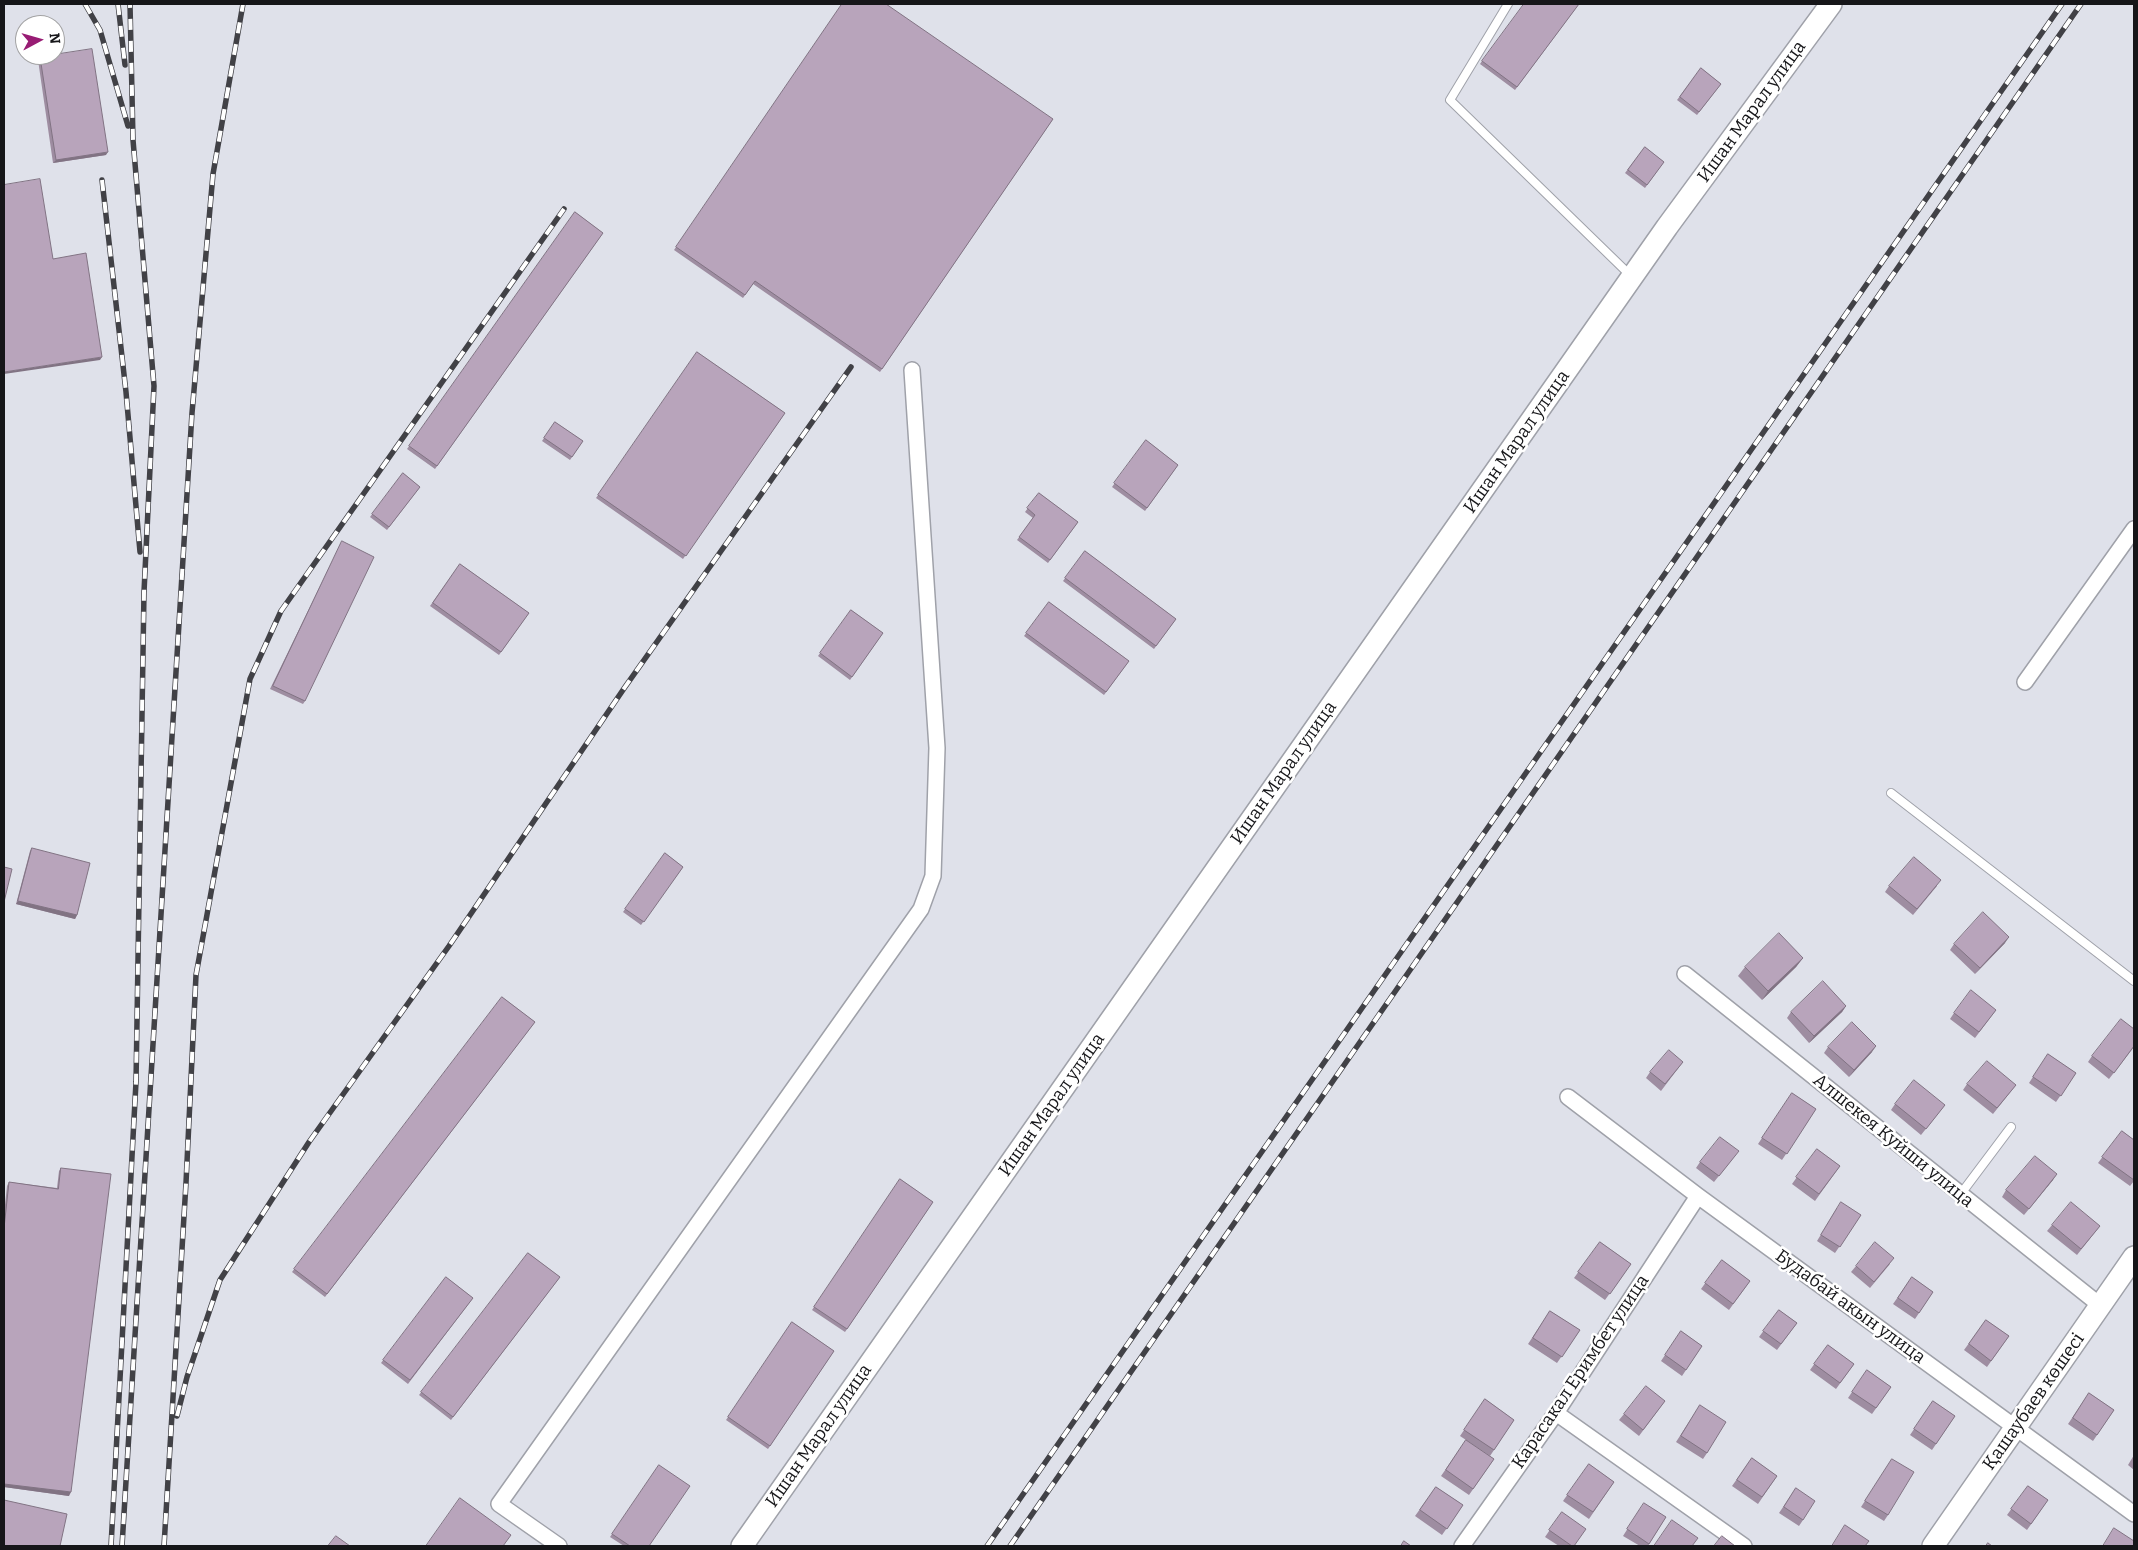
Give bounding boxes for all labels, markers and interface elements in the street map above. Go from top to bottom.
north arrow [15,15,65,65]
text: N [45,32,63,45]
street label: Ишан Марал улица [1693,37,1811,187]
street label: Ишан Марал улица [1459,366,1575,518]
street label: Ишан Марал улица [1226,697,1342,849]
street label: Ишан Марал улица [994,1029,1110,1181]
street label: Алшекея Куйши улица [1808,1070,1978,1212]
street label: Будабай акын улица [1771,1245,1929,1369]
street label: Карасакал Еримбет улица [1508,1271,1654,1473]
street label: Қашаубаев көшесі [1979,1329,2089,1475]
street label: Ишан Марал улица [761,1360,877,1512]

